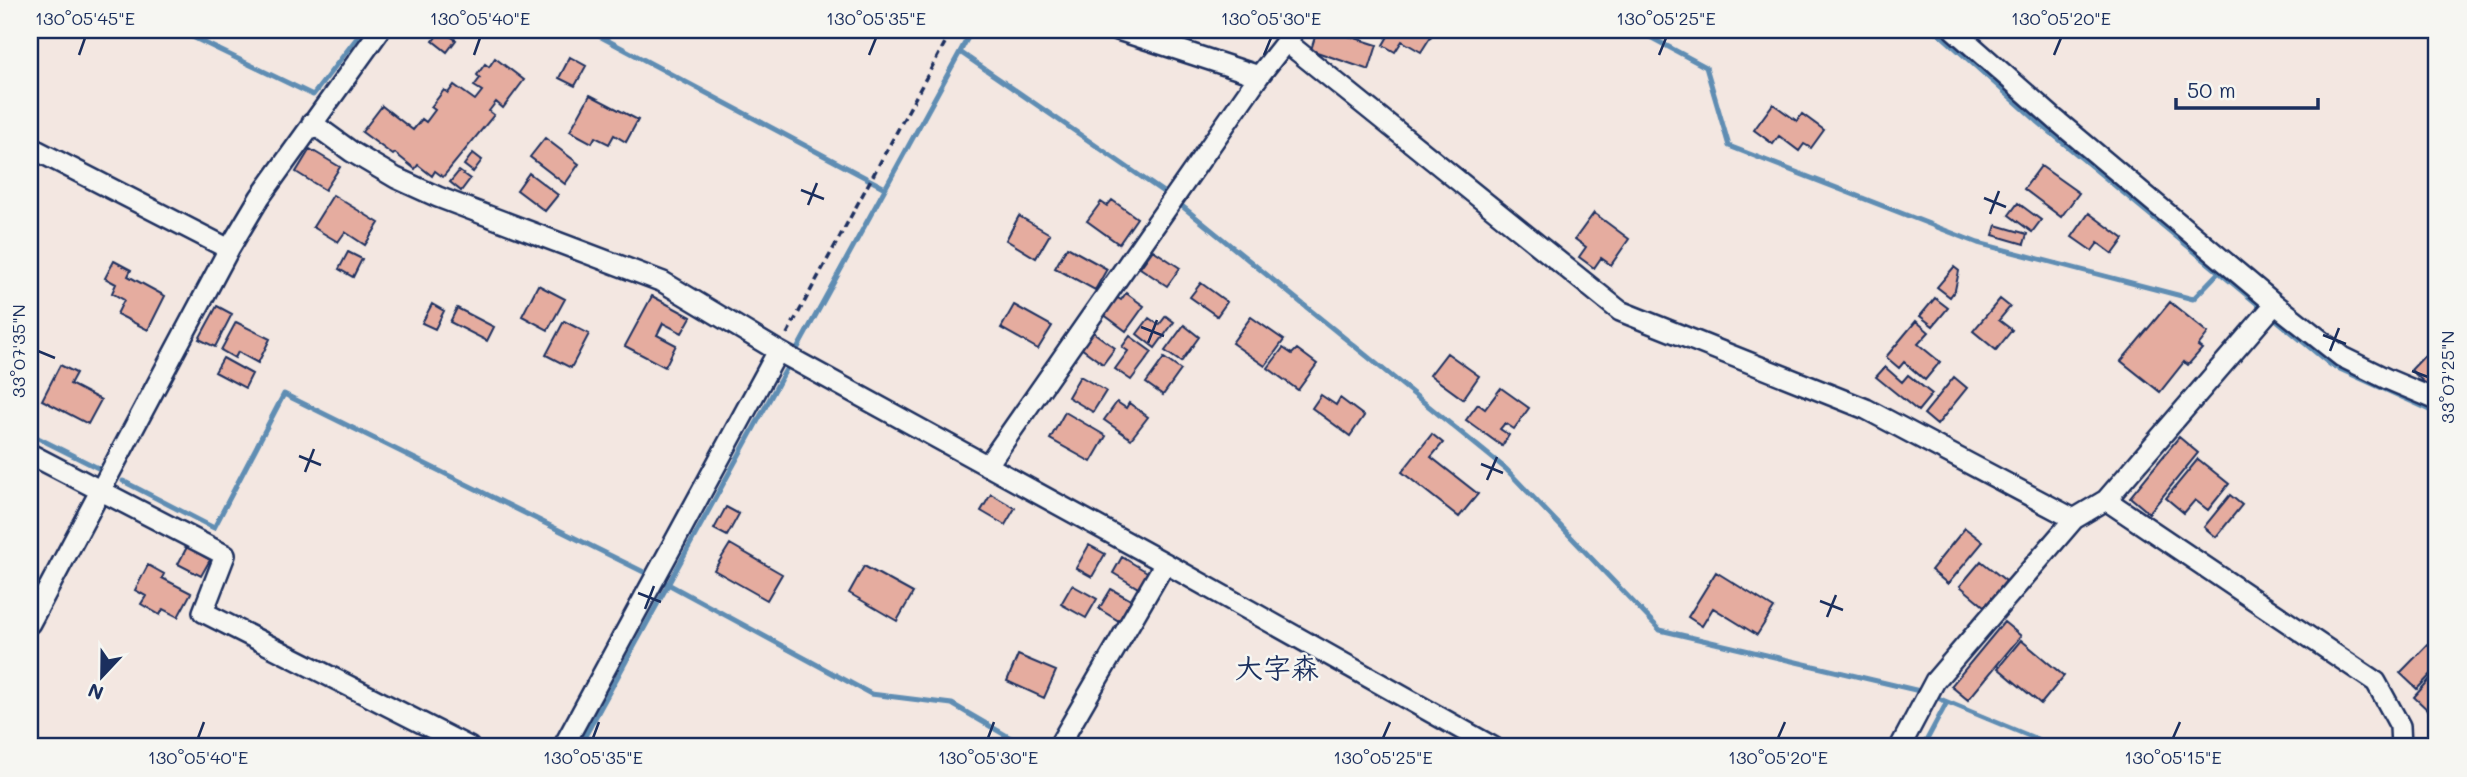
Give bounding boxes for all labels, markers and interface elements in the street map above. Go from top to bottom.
text: 130°05'45"E [35,6,135,30]
text: 130°05'40"E [430,6,530,30]
text: 130°05'35"E [826,6,926,30]
text: 130°05'30"E [1221,6,1321,30]
text: 130°05'25"E [1616,6,1716,30]
text: 130°05'20"E [2011,6,2111,30]
scale bar [2176,66,2318,110]
text: 50 m [2187,76,2236,103]
text: 33°07'35"N [6,304,30,398]
text: 33°07'25"N [2435,330,2459,424]
north arrow [66,640,136,710]
district label: 大字森 [1235,649,1319,685]
text: N [84,678,107,707]
text: 130°05'40"E [148,745,248,769]
text: 130°05'35"E [543,745,643,769]
text: 130°05'30"E [938,745,1038,769]
text: 130°05'25"E [1333,745,1433,769]
text: 130°05'20"E [1728,745,1828,769]
text: 130°05'15"E [2124,745,2222,769]

